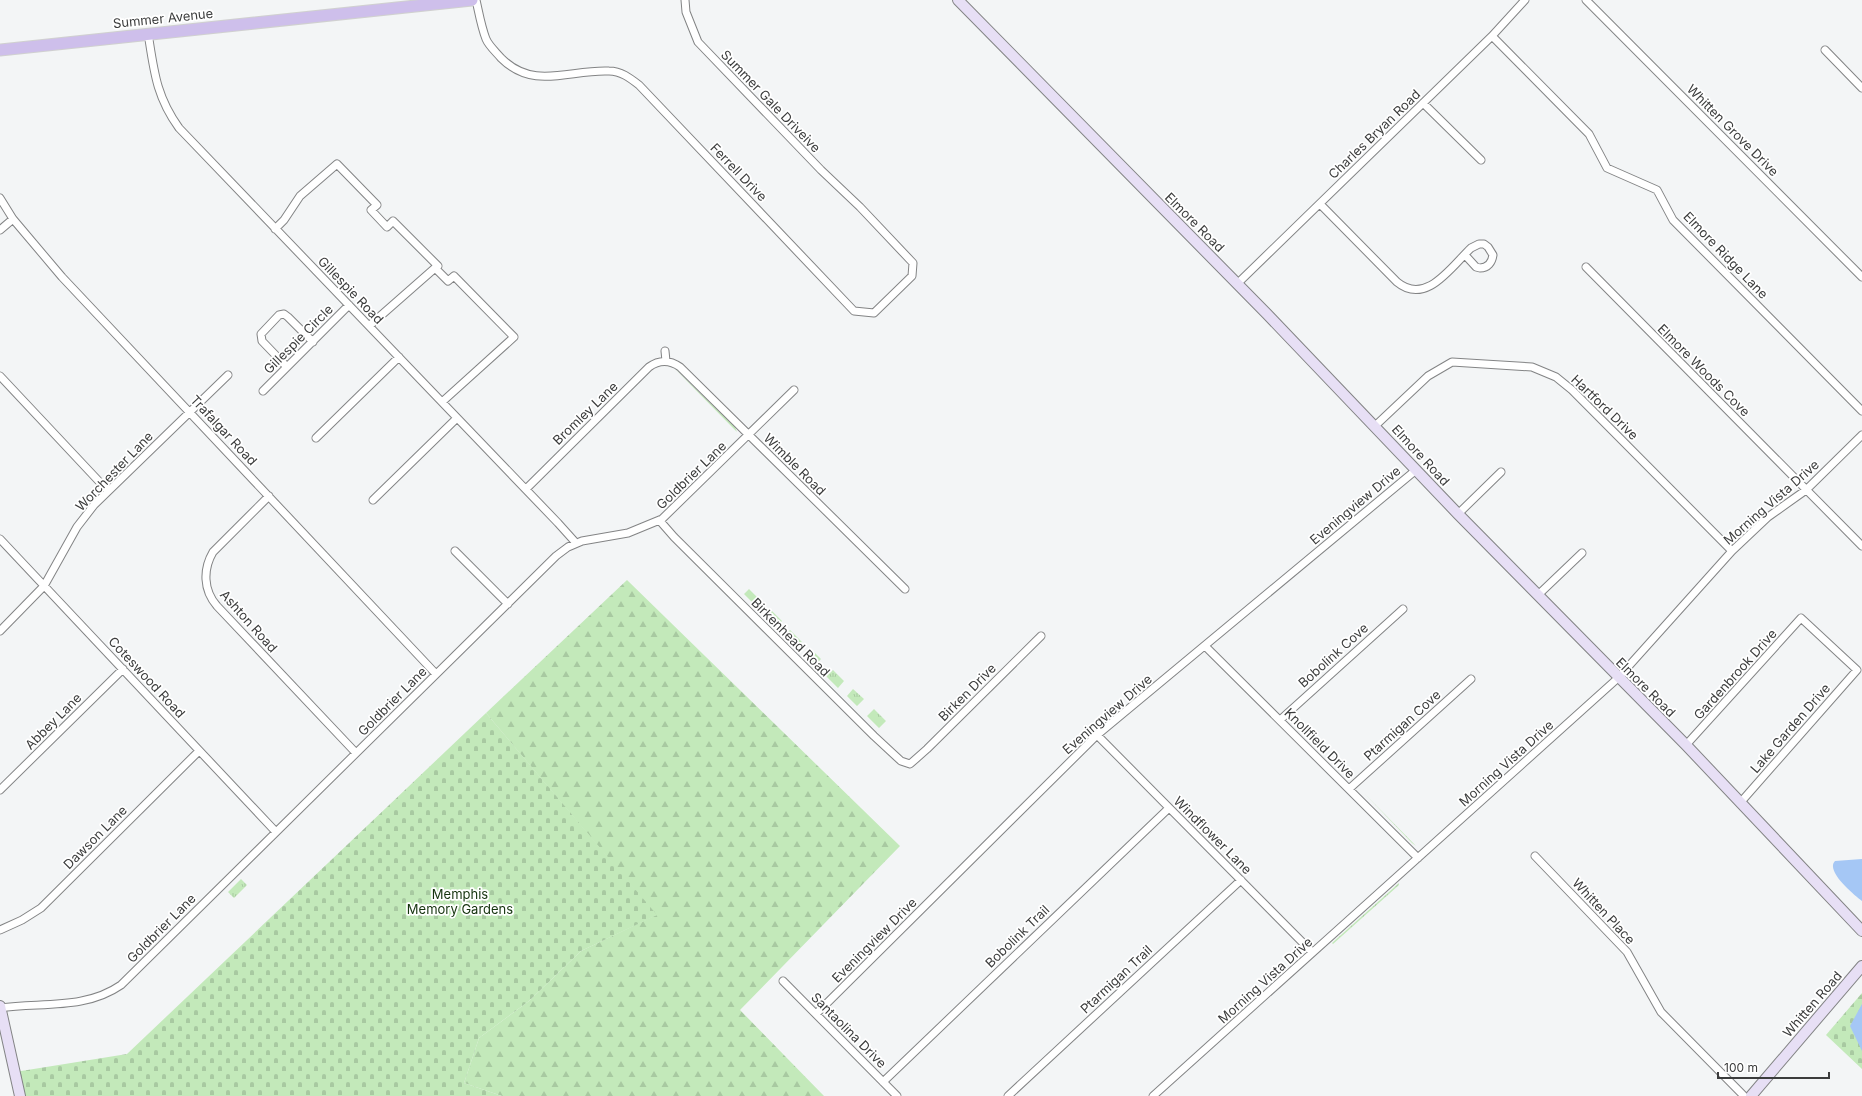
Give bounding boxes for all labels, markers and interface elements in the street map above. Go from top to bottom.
street label: Summer Avenue [112,5,214,31]
street label: Summer Gale Driveive [718,46,824,156]
street label: Whitten Grove Drive [1684,81,1782,179]
street label: Charles Bryan Road [1325,86,1423,182]
street label: Ferrell Drive [707,140,771,204]
street label: Elmore Road [1162,189,1228,255]
street label: Elmore Ridge Lane [1680,208,1772,302]
street label: Gillespie Road [315,253,387,327]
street label: Gillespie Circle [260,301,336,377]
street label: Elmore Woods Cove [1655,321,1753,419]
street label: Hartford Drive [1568,371,1642,443]
street label: Bromley Lane [549,378,621,448]
street label: Trafalgar Road [187,392,261,468]
street label: Elmore Road [1389,421,1453,489]
street label: Worchester Lane [72,428,156,514]
street label: Wimble Road [761,430,829,498]
street label: Goldbrier Lane [653,438,729,512]
street label: Morning Vista Drive [1720,456,1822,548]
street label: Eveningview Drive [1306,462,1404,548]
street label: Ashton Road [217,587,281,655]
street label: Birkenhead Road [748,594,834,680]
street label: Bobolink Cove [1295,619,1371,691]
street label: Gardenbrook Drive [1690,625,1780,723]
street label: Coteswood Road [105,633,189,721]
street label: Elmore Road [1613,654,1679,720]
street label: Birken Drive [935,660,999,724]
street label: Goldbrier Lane [354,663,430,739]
street label: Eveningview Drive [1059,671,1155,757]
street label: Lake Garden Drive [1747,680,1833,776]
street label: Ptarmigan Cove [1360,686,1444,764]
street label: Abbey Lane [22,690,84,752]
street label: Knollfield Drive [1281,704,1359,782]
street label: Morning Vista Drive [1456,716,1556,810]
street label: Windflower Lane [1171,793,1255,877]
street label: Dawson Lane [60,802,130,872]
street label: Whitten Place [1569,875,1639,947]
park label: Memphis Memory Gardens [407,886,513,917]
street label: Goldbrier Lane [123,890,199,966]
street label: Eveningview Drive [828,894,920,986]
street label: Bobolink Trail [982,901,1052,971]
street label: Morning Vista Drive [1215,933,1315,1027]
street label: Ptarmigan Trail [1077,942,1155,1016]
street label: Whitten Road [1779,968,1845,1040]
street label: Santaolina Drive [808,989,890,1071]
scale bar [1718,1054,1829,1080]
text: 100 m [1724,1060,1758,1075]

